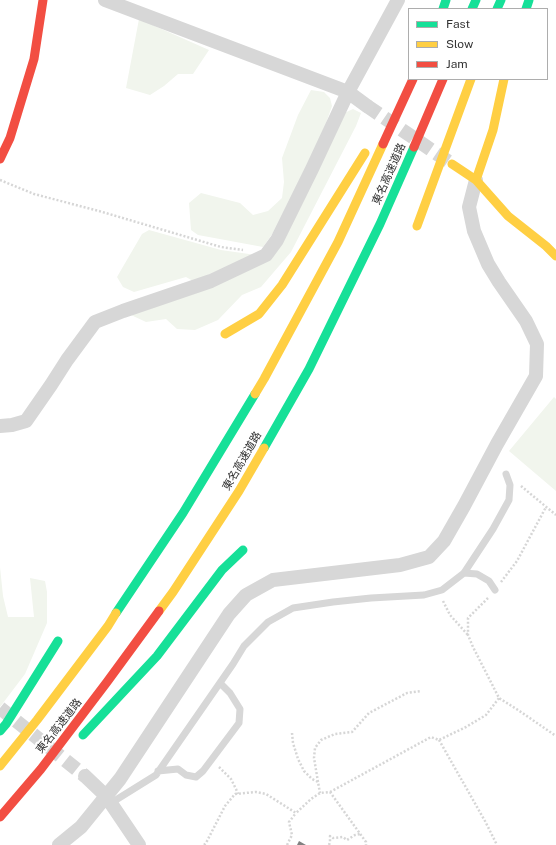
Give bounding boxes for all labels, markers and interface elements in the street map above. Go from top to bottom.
legend [408,8,548,80]
text: Fast [446,17,470,31]
text: Slow [446,37,473,51]
text: Jam [446,57,468,71]
street label: 東名高速道路 [370,141,408,207]
street label: 東名高速道路 [220,429,264,493]
street label: 東名高速道路 [33,696,85,756]

